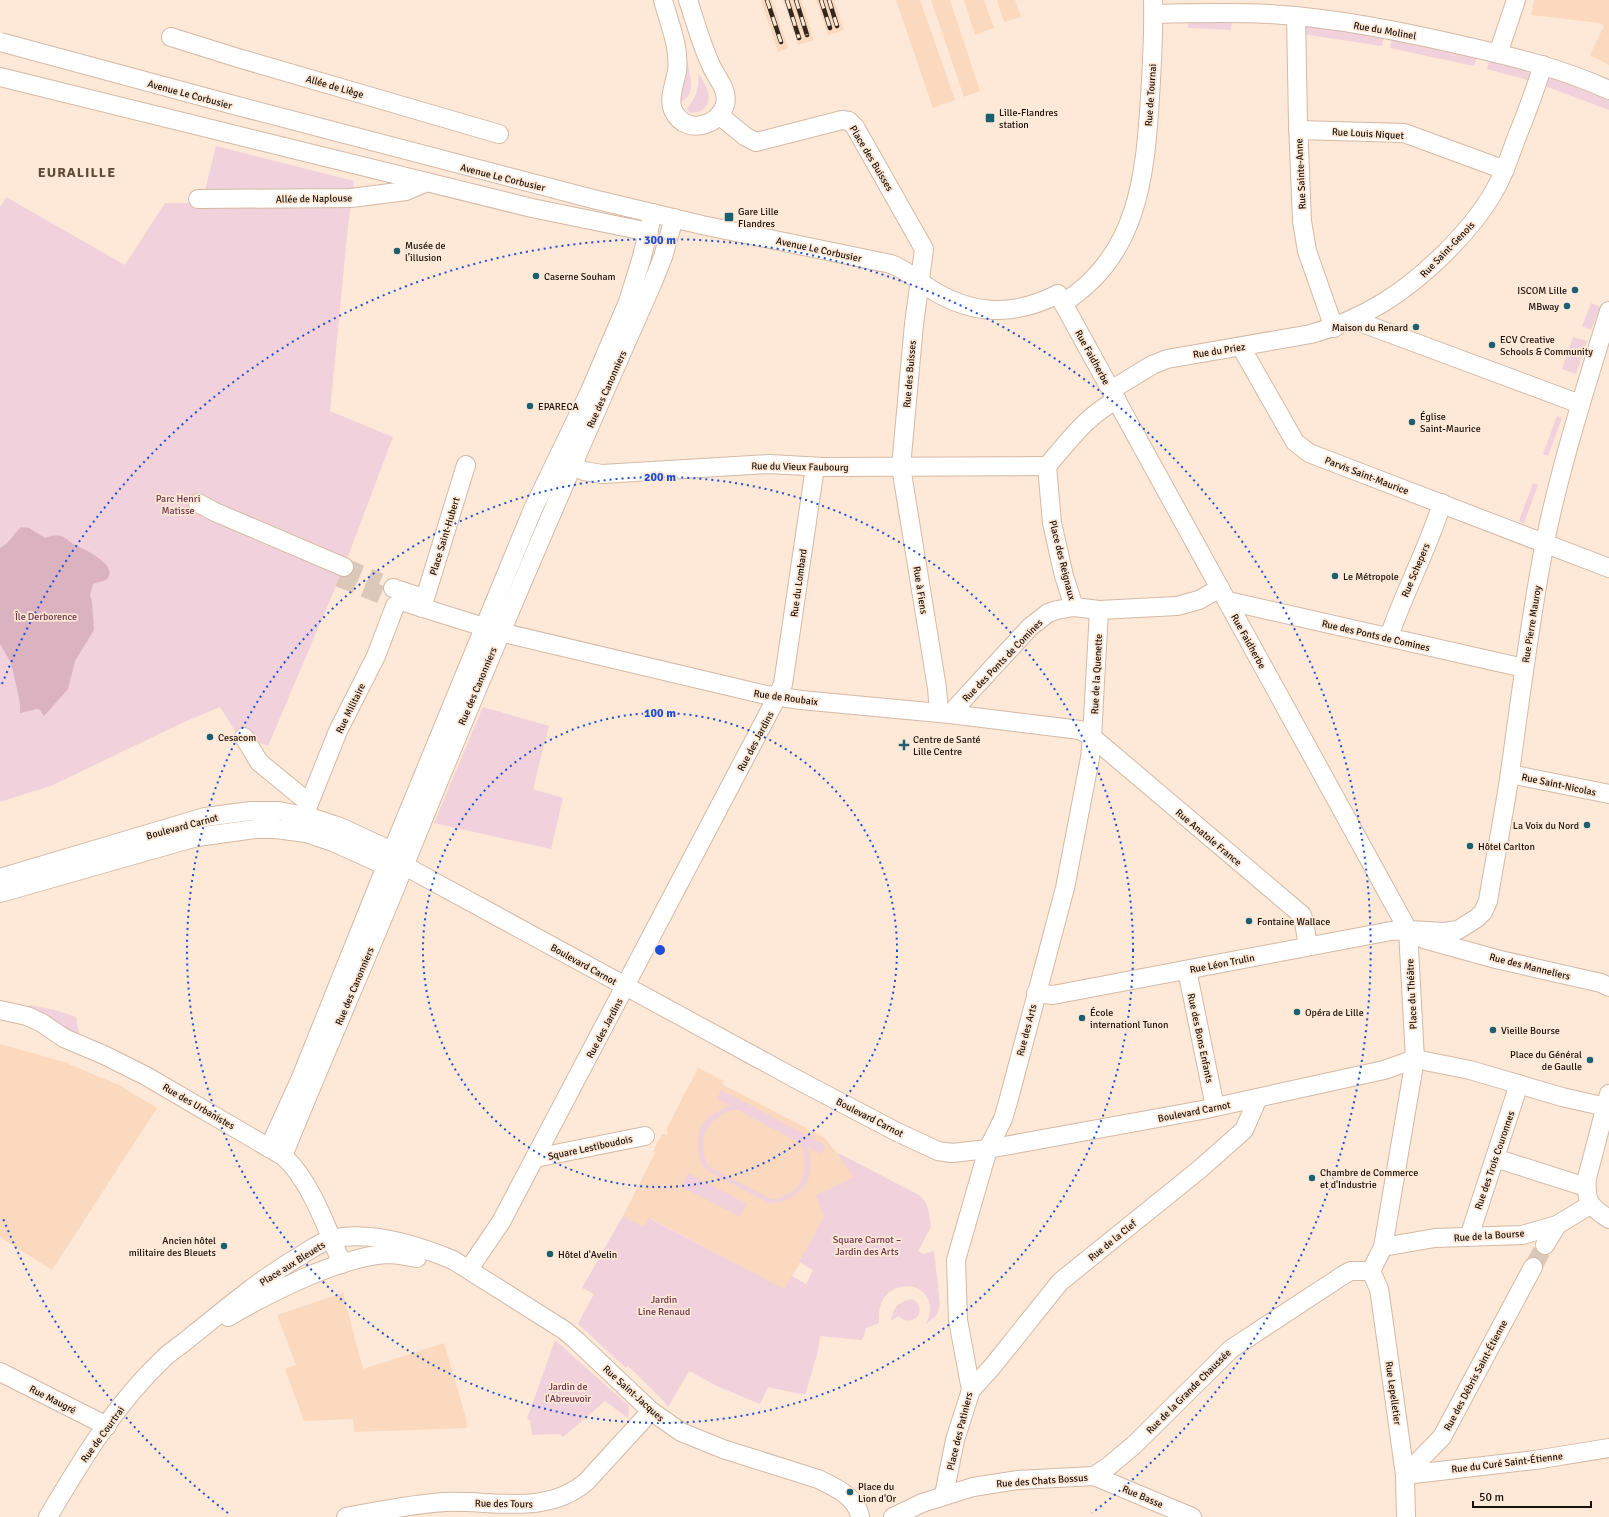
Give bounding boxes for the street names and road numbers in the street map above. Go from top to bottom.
street label: Rue du Molinel [1352,20,1417,42]
street label: Rue de Tournai [1143,63,1159,127]
street label: Allée de Liège [305,73,365,101]
street label: Avenue Le Corbusier [146,78,234,112]
street label: Place des Buisses [847,123,896,194]
street label: Rue Louis Niquet [1332,126,1405,142]
street label: Rue Sainte-Anne [1293,138,1309,210]
street label: Avenue Le Corbusier [459,162,547,194]
street label: Allée de Naplouse [276,192,352,206]
street label: Rue Saint-Genois [1418,219,1478,280]
street label: Avenue Le Corbusier [775,235,863,265]
street label: Rue Faidherbe [1072,328,1112,387]
street label: Rue des Buisses [901,339,919,408]
street label: Rue du Priez [1192,341,1247,361]
street label: Rue des Canonniers [584,348,630,430]
street label: Parvis Saint-Maurice [1323,454,1410,497]
street label: Rue du Vieux Faubourg [751,460,849,474]
street label: Place Saint-Hubert [427,495,463,577]
street label: Place des Reignaux [1046,519,1078,602]
street label: Rue Schepers [1399,541,1433,599]
street label: Rue du Lombard [788,548,810,618]
street label: Rue à Fiens [910,565,930,616]
street label: Rue Pierre Mauroy [1520,584,1544,664]
street label: Rue Faidherbe [1228,612,1268,671]
street label: Rue des Ponts de Comines [960,616,1046,705]
street label: Rue des Ponts de Comines [1321,618,1432,654]
street label: Rue de la Quenette [1089,634,1105,715]
street label: Rue des Canonniers [456,645,500,727]
street label: Rue Militaire [334,681,368,736]
street label: Rue de Roubaix [753,688,819,709]
street label: Rue des Jardins [735,709,777,773]
street label: Rue Saint-Nicolas [1520,771,1598,799]
street label: Rue Anatole France [1173,807,1244,869]
street label: Boulevard Carnot [145,811,220,842]
street label: Boulevard Carnot [548,942,619,988]
street label: Rue des Canonniers [333,945,377,1027]
street label: Rue des Manneliers [1488,951,1572,983]
street label: Rue Léon Trulin [1189,952,1256,976]
street label: Place du Théâtre [1404,958,1420,1030]
street label: Rue des Bons Enfants [1185,992,1216,1085]
street label: Rue des Jardins [584,996,626,1060]
street label: Rue des Arts [1014,1002,1040,1058]
street label: Rue des Urbanistes [160,1081,237,1133]
street label: Boulevard Carnot [834,1096,906,1140]
street label: Boulevard Carnot [1157,1099,1232,1125]
street label: Rue des Trois Couronnes [1472,1109,1518,1211]
street label: Square Lestiboudois [547,1133,634,1163]
street label: Rue de la Clef [1086,1217,1140,1264]
street label: Rue de la Bourse [1453,1228,1525,1244]
street label: Place aux Bleuets [258,1239,328,1289]
street label: Rue des Débris Saint-Étienne [1441,1318,1510,1433]
street label: Rue de la Grande Chaussée [1144,1347,1234,1437]
street label: Rue Lepelletier [1383,1360,1403,1426]
street label: Rue Saint-Jacques [600,1363,667,1425]
street label: Rue Maugré [27,1383,78,1417]
street label: Place des Patiniers [944,1390,976,1472]
street label: Rue de Courtrai [78,1404,127,1465]
street label: Rue du Curé Saint-Étienne [1451,1449,1564,1476]
street label: Rue des Chats Bossus [996,1472,1089,1490]
street label: Rue Basse [1120,1483,1165,1511]
street label: Rue des Tours [475,1497,534,1511]

